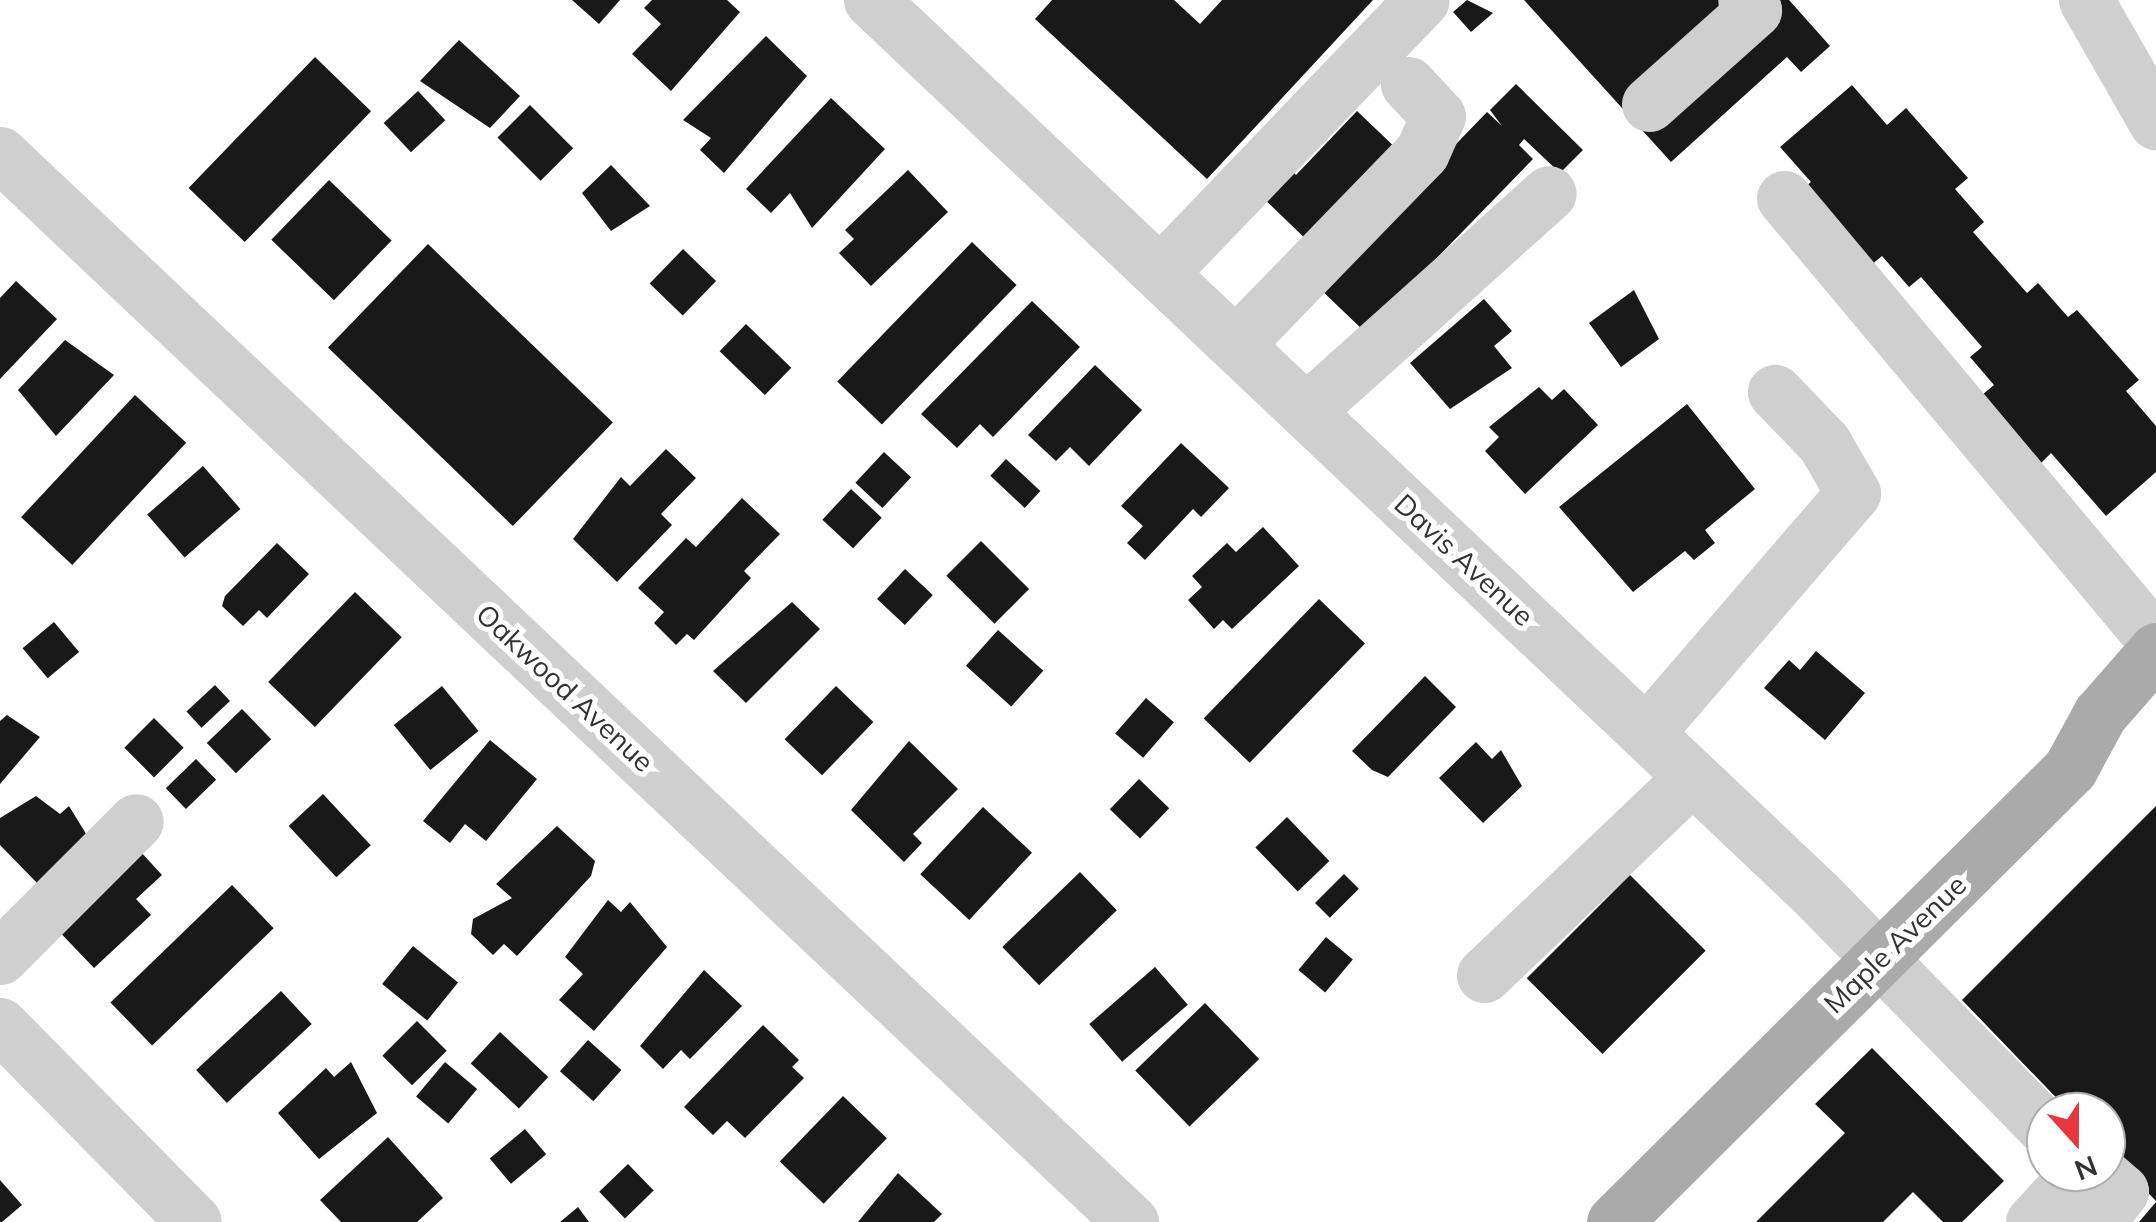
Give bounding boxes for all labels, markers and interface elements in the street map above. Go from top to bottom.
street label: Davis Avenue [1388,487,1540,633]
street label: Oakwood Avenue [469,597,661,779]
street label: Maple Avenue [1817,868,1973,1020]
north arrow [2026,1092,2126,1192]
text: N [2070,1148,2102,1189]

